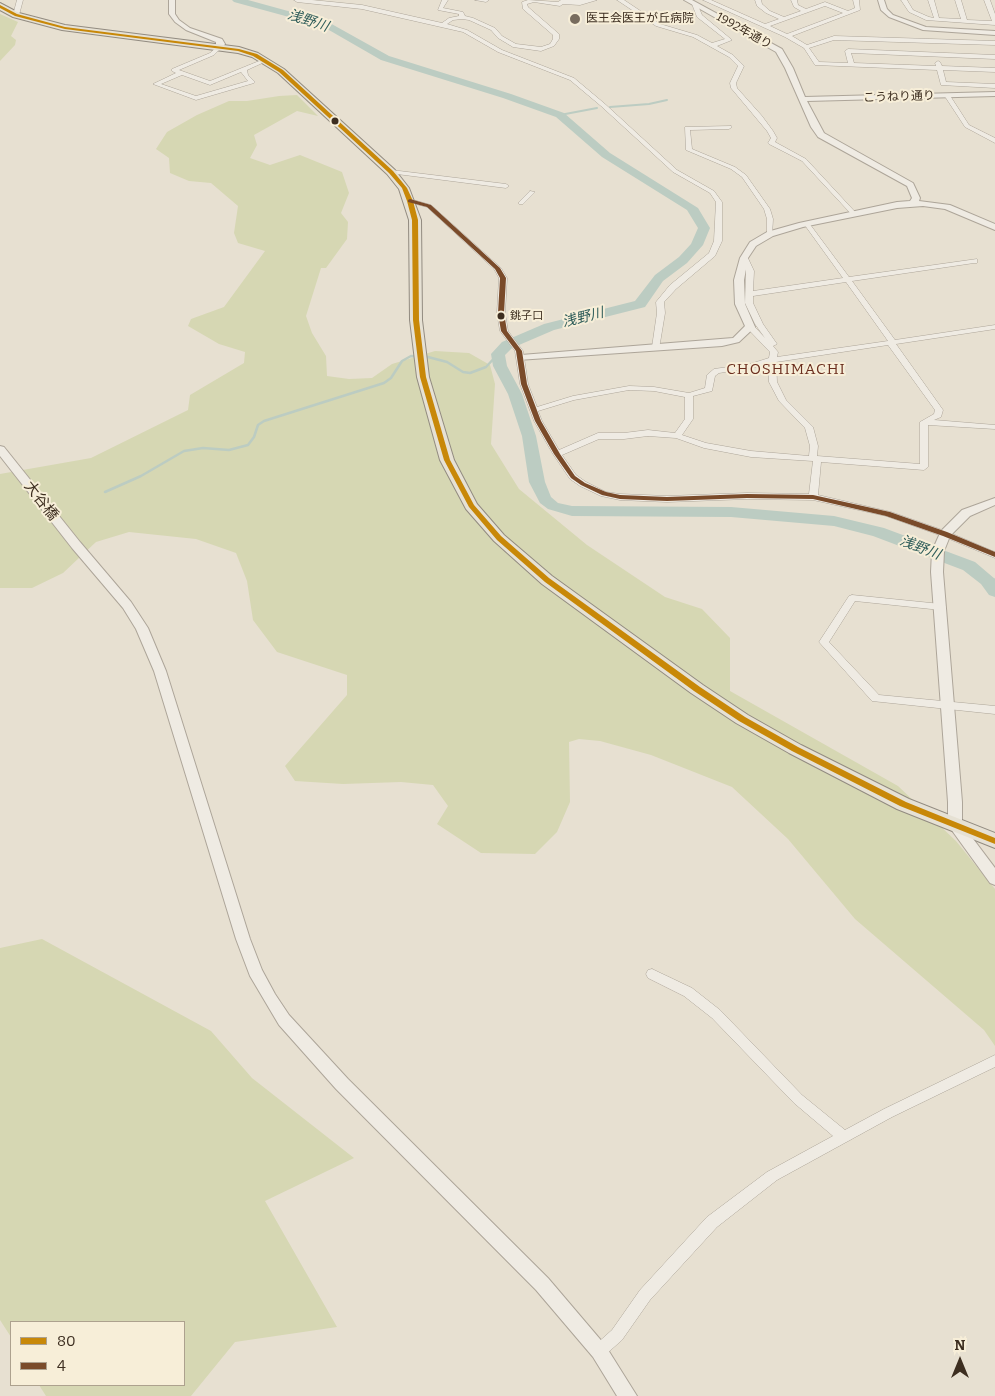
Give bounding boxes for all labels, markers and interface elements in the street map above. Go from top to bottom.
water label: 浅野川 [285,7,331,35]
street label: 1992年通り [714,10,774,52]
marker: 医王会医王が丘病院 [568,12,582,26]
place label: 医王会医王が丘病院 [586,12,694,26]
street label: こうねり通り [863,89,935,105]
unlabelled marker [330,116,340,126]
water label: 浅野川 [561,305,605,331]
place label: 銚子口 [510,309,543,323]
marker: 銚子口 [496,311,506,321]
district label: CHOSHIMACHI [725,361,847,379]
street label: 大谷橋 [20,478,62,524]
water label: 浅野川 [897,533,943,563]
legend [10,1321,185,1386]
text: 80 [57,1332,76,1350]
north arrow [935,1336,985,1386]
text: N [955,1337,965,1354]
text: 4 [57,1357,66,1375]

